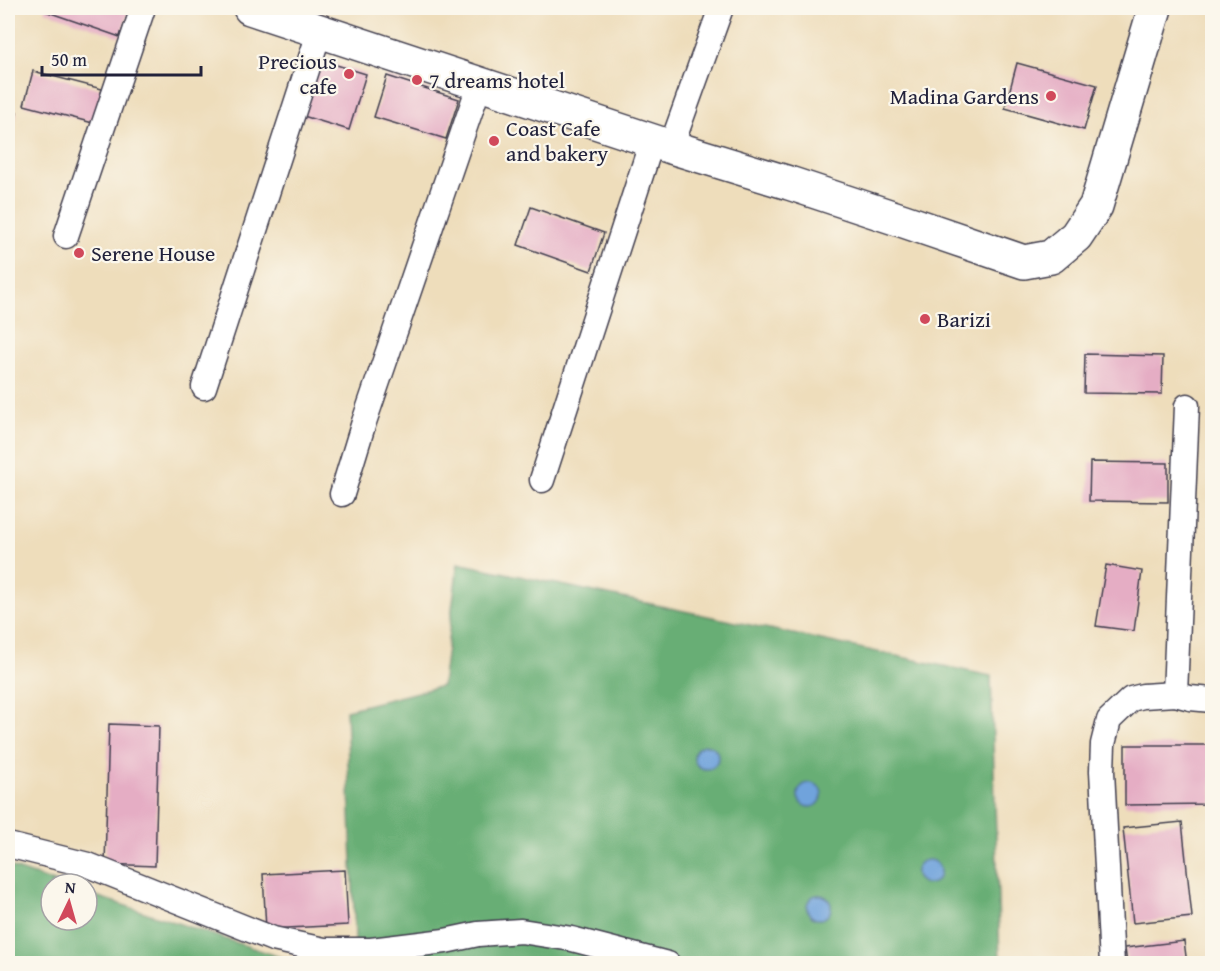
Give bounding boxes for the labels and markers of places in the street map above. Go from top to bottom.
place label: Precious cafe [258,45,337,102]
place label: 7 dreams hotel [429,64,565,96]
marker: Precious cafe [342,67,356,81]
marker: 7 dreams hotel [410,73,424,87]
place label: Madina Gardens [890,80,1039,112]
marker: Madina Gardens [1044,89,1058,103]
place label: Coast Cafe and bakery [506,112,608,169]
marker: Coast Cafe and bakery [487,134,501,148]
place label: Serene House [91,237,215,269]
marker: Serene House [72,246,86,260]
place label: Barizi [937,303,991,335]
marker: Barizi [918,312,932,326]

